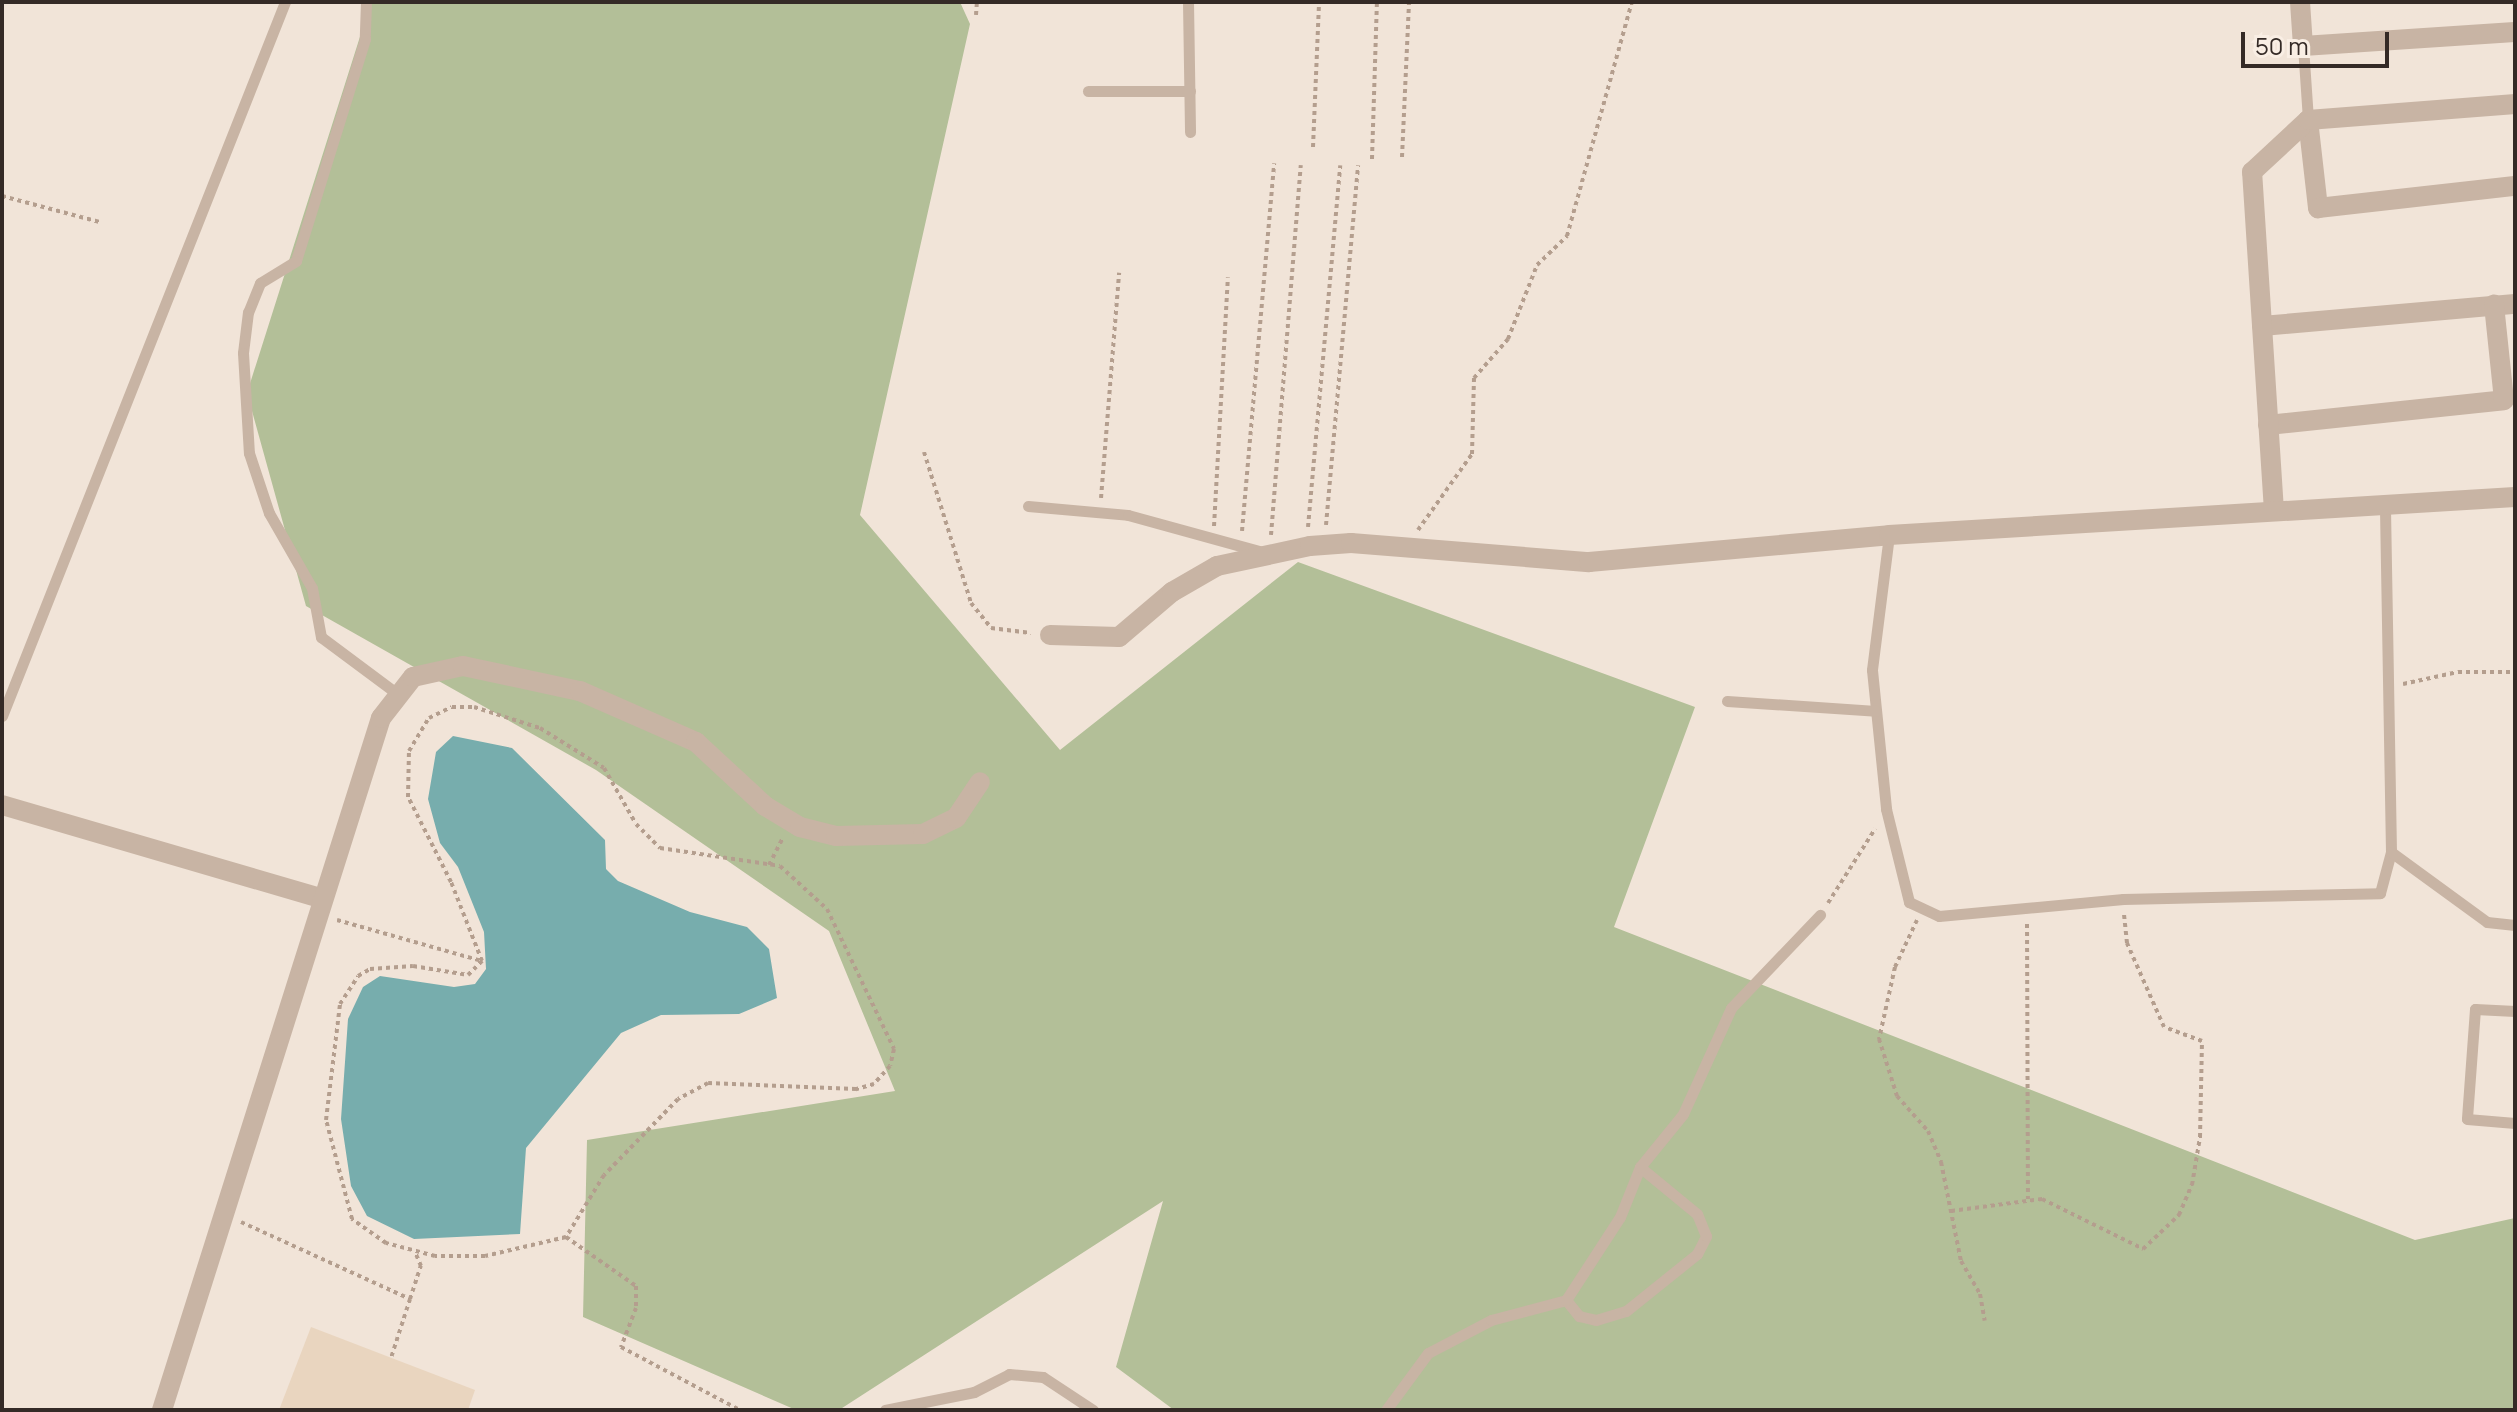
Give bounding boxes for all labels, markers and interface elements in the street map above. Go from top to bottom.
scale bar [2245,16,2393,66]
text: 50 m [2255,29,2309,62]

